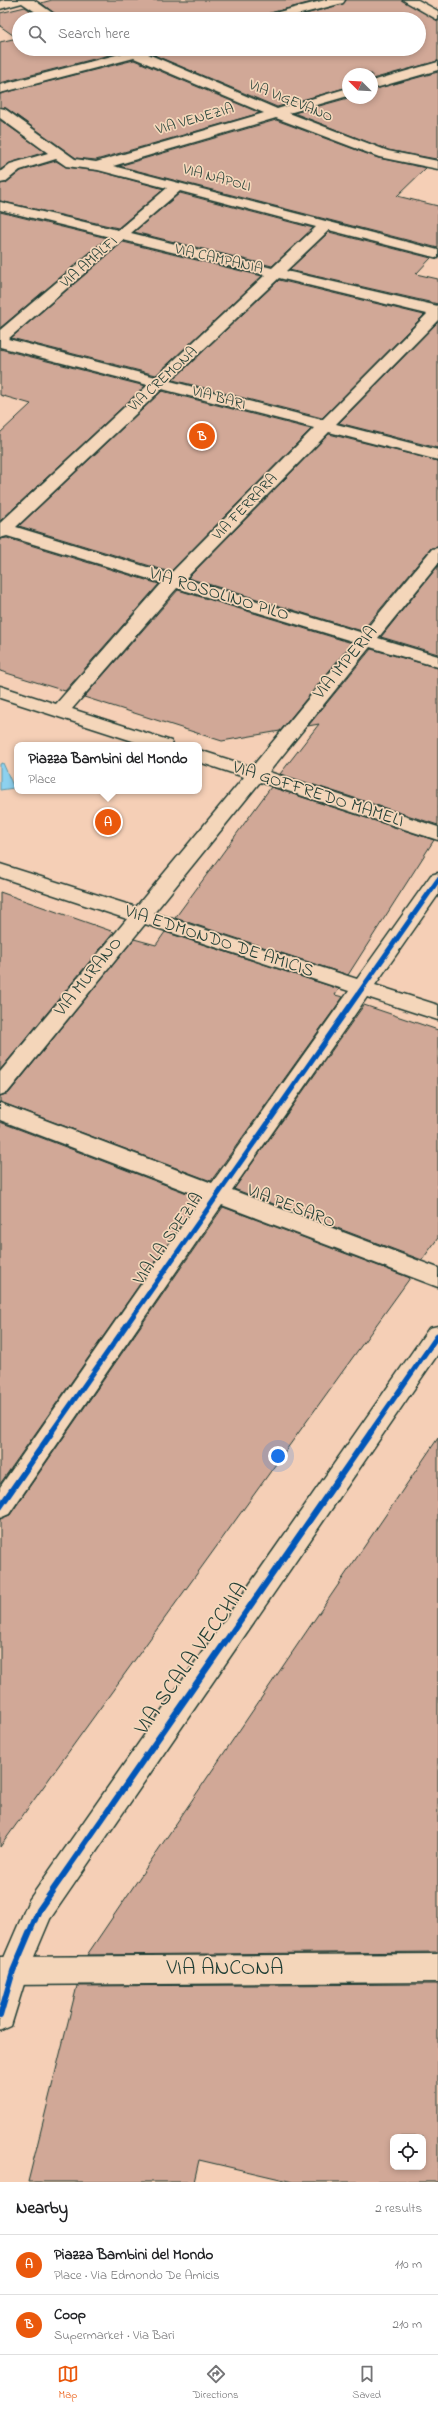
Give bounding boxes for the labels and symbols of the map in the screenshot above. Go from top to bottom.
north arrow [342,68,378,104]
street label: VIA VIGEVANO [245,74,336,128]
street label: VIA VENEZIA [152,97,237,141]
street label: VIA NAPOLI [180,158,253,198]
street label: VIA AMALFI [55,231,123,294]
street label: VIA CAMPANIA [172,238,265,280]
street label: VIA CREMONA [123,341,203,418]
street label: VIA BARI [189,380,248,416]
pin: B [189,421,215,451]
street label: VIA FERRARA [207,469,283,546]
street label: VIA ROSOLINO PILO [145,561,292,629]
street label: VIA IMPERIA [307,621,385,706]
street label: VIA GOFFREDO MAMELI [228,755,407,835]
pin: A [95,807,121,837]
street label: VIA EDMONDO DE AMICIS [120,899,317,985]
street label: VIA MURANO [48,932,129,1023]
street label: VIA PESARO [242,1178,339,1236]
street label: VIA LA SPEZIA [127,1187,211,1291]
your location [268,1446,288,1466]
street label: VIA SCALA VECCHIA [127,1576,257,1743]
street label: VIA ANCONA [165,1953,284,1985]

